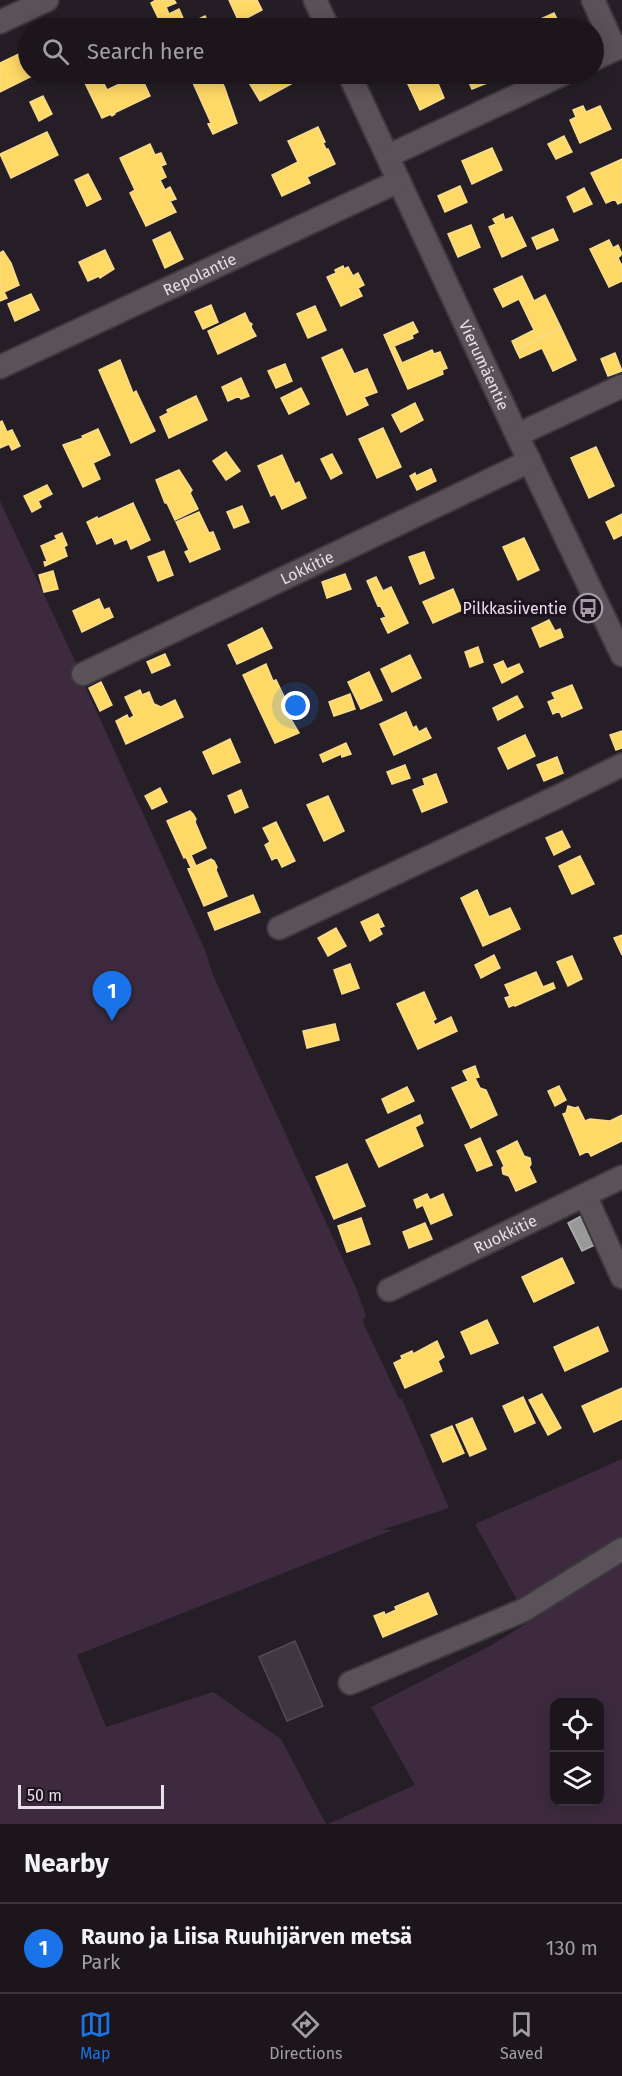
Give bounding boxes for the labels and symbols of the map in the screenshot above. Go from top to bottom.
street label: Repolantie [160,249,239,300]
street label: Vierumäentie [455,317,513,413]
street label: Lokkitie [277,547,337,589]
bus stop icon: Pilkkasiiventie [572,592,604,624]
place label: Pilkkasiiventie [462,599,567,618]
your location [281,691,310,720]
pin: 1 [92,972,132,1021]
street label: Ruokkitie [470,1211,540,1258]
scale bar [18,1782,164,1810]

